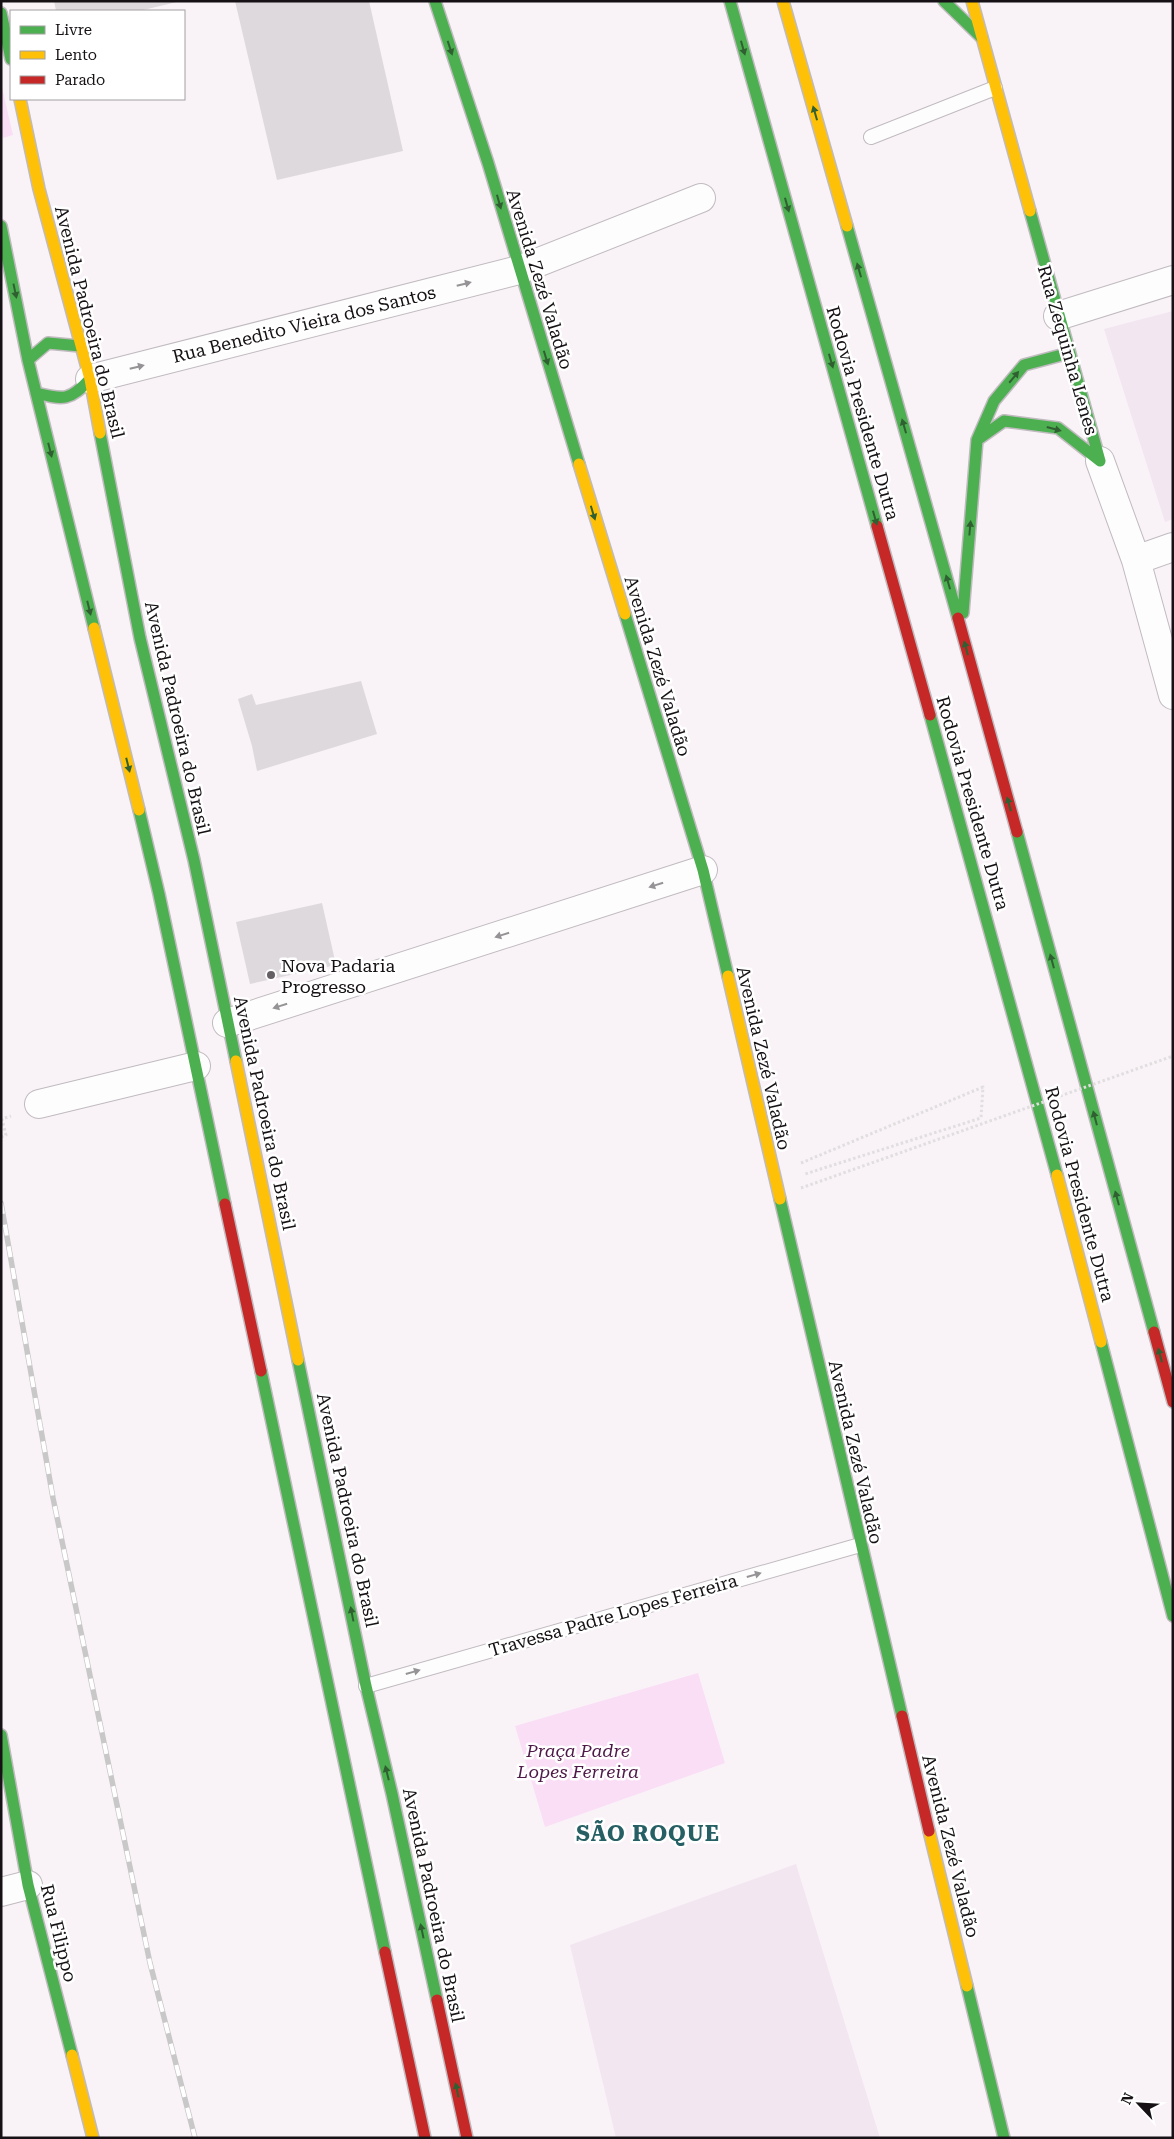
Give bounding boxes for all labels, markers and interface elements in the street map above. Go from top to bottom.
legend [10,10,185,100]
text: Livre [55,21,92,39]
one-way arrow [447,40,454,55]
one-way arrow [740,41,748,56]
text: Lento [55,46,97,64]
text: Parado [55,71,105,89]
one-way arrow [811,106,819,121]
street label: Avenida Zezé Valadão [503,186,577,372]
one-way arrow [496,195,504,210]
one-way arrow [783,197,791,212]
street label: Avenida Padroeira do Brasil [51,204,129,441]
one-way arrow [855,262,863,277]
street label: Rua Zequinha Lenes [1034,263,1102,437]
one-way arrow [457,279,472,287]
street label: Rua Benedito Vieira dos Santos [170,281,438,367]
one-way arrow [11,284,19,300]
street label: Rodovia Presidente Dutra [822,303,904,523]
one-way arrow [542,351,550,366]
one-way arrow [827,354,835,369]
one-way arrow [129,363,145,371]
one-way arrow [1009,371,1020,384]
one-way arrow [899,418,907,433]
one-way arrow [1046,425,1061,433]
one-way arrow [46,442,54,457]
one-way arrow [590,506,598,521]
one-way arrow [871,510,879,525]
one-way arrow [966,520,974,536]
street label: Avenida Zezé Valadão [621,573,695,759]
one-way arrow [944,575,952,590]
street label: Avenida Padroeira do Brasil [141,599,215,837]
one-way arrow [85,600,93,615]
one-way arrow [962,640,970,655]
street label: Rodovia Presidente Dutra [932,693,1014,913]
one-way arrow [124,758,132,773]
one-way arrow [1005,797,1013,812]
one-way arrow [649,882,664,890]
one-way arrow [494,932,509,939]
one-way arrow [1048,954,1056,969]
place label: Nova Padaria Progresso [281,955,395,997]
street label: Avenida Zezé Valadão [733,964,795,1152]
marker: Nova Padaria Progresso [265,969,277,981]
street label: Avenida Padroeira do Brasil [230,994,300,1232]
one-way arrow [273,1003,288,1010]
street label: Rodovia Presidente Dutra [1041,1084,1119,1304]
one-way arrow [1090,1110,1098,1125]
one-way arrow [1112,1191,1120,1206]
one-way arrow [1155,1347,1163,1362]
street label: Avenida Zezé Valadão [825,1358,887,1546]
street label: Avenida Padroeira do Brasil [313,1391,383,1629]
street label: Travessa Padre Lopes Ferreira [486,1569,740,1661]
one-way arrow [747,1570,762,1578]
one-way arrow [348,1606,356,1622]
one-way arrow [405,1668,420,1676]
park label: Praça Padre Lopes Ferreira [516,1740,639,1782]
street label: Avenida Zezé Valadão [918,1752,984,1940]
one-way arrow [383,1765,391,1780]
street label: Avenida Padroeira do Brasil [399,1786,469,2024]
district label: SÃO ROQUE [576,1819,720,1846]
street label: Rua Filippo [37,1882,81,1984]
one-way arrow [418,1924,426,1939]
north arrow [1114,2079,1164,2129]
one-way arrow [453,2083,461,2098]
text: N [1118,2090,1137,2107]

